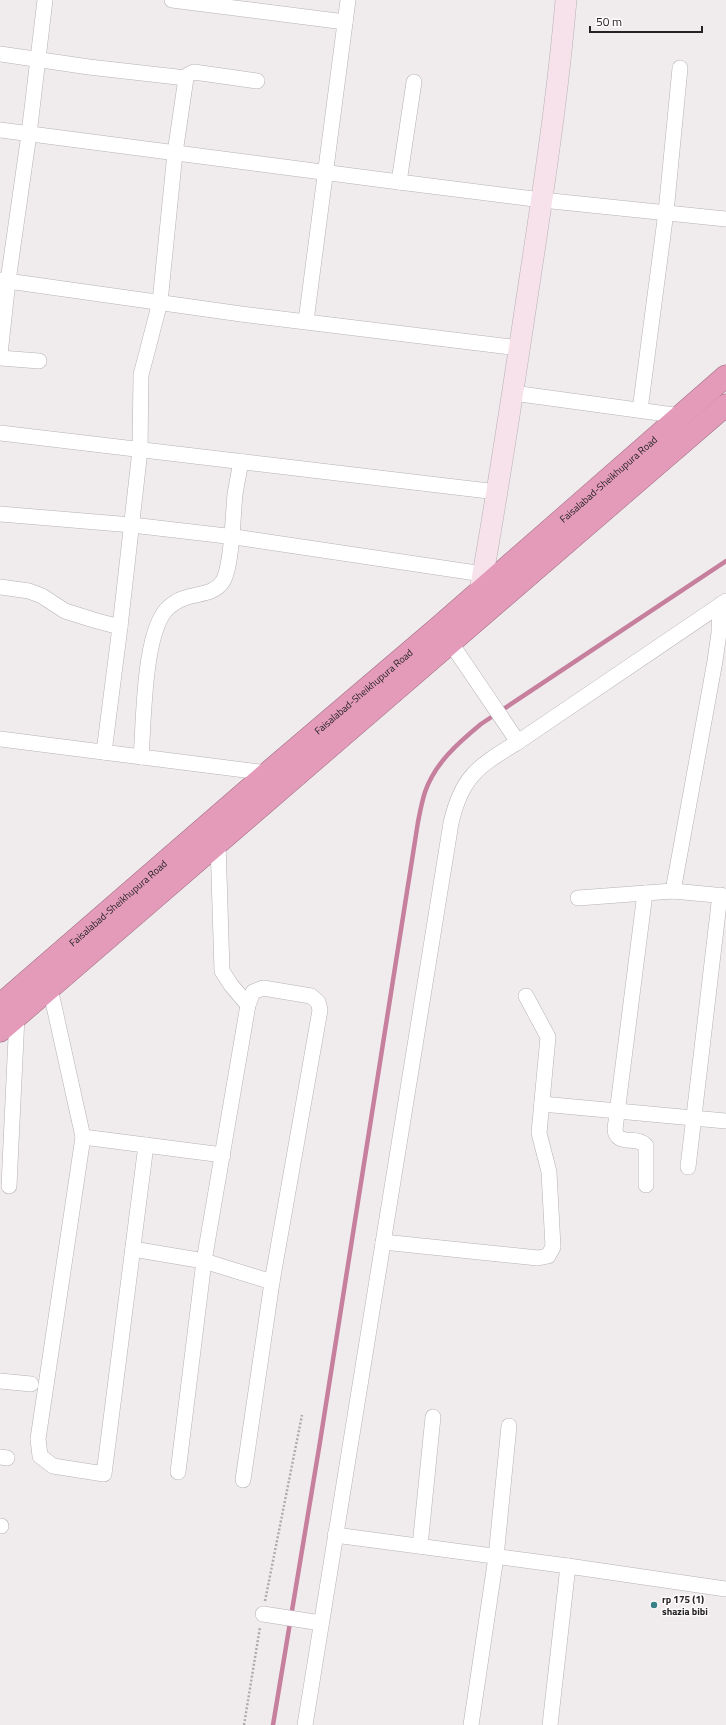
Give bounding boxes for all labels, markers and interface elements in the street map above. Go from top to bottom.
scale bar [590,8,702,34]
text: 50 m [596,12,622,31]
street label: Faisalabad-Sheikhupura Road [556,432,660,526]
street label: Faisalabad-Sheikhupura Road [311,645,416,738]
street label: Faisalabad-Sheikhupura Road [66,856,170,950]
place label: rp 175 (1) shazia bibi [662,1592,708,1619]
marker: rp 175 (1) shazia bibi [649,1600,659,1610]

